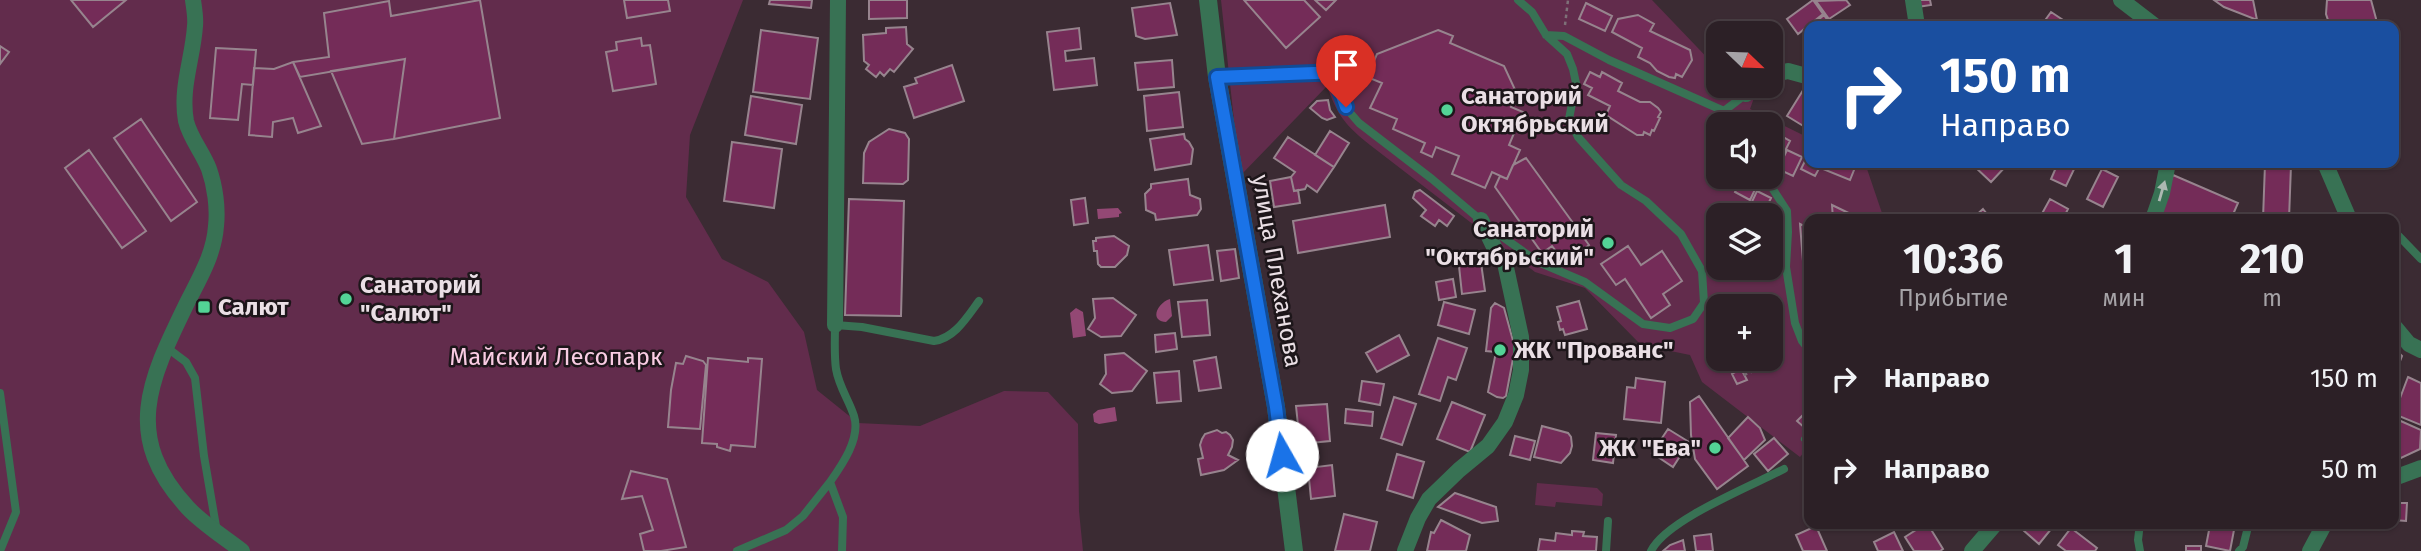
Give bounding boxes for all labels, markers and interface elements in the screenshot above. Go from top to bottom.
north arrow [1706,21,1783,98]
map controls [1706,21,1783,371]
pin [1316,35,1376,107]
icon: arrive [1327,46,1365,84]
text: 150 m [1940,46,2071,105]
icon: right [1825,49,1916,140]
place label: Санаторий Октябрьский [1461,82,1609,138]
marker: Санаторий Октябрьский [1439,102,1455,118]
text: Направо [1940,106,2071,144]
button: sound [1706,112,1783,189]
street label: улица Плеханова [1246,173,1308,369]
one-way arrow [2157,180,2167,201]
button: layers [1706,203,1783,280]
place label: Санаторий "Октябрьский" [1425,215,1594,271]
text: 10:36 [1903,234,2003,284]
text: 1 [2114,234,2134,284]
text: 210 [2240,234,2305,284]
marker: Санаторий "Октябрьский" [1600,235,1616,251]
place label: Санаторий "Салют" [360,271,481,327]
text: Прибытие [1898,284,2008,312]
text: мин [2103,284,2145,312]
text: m [2262,284,2282,312]
marker: Санаторий "Салют" [338,291,354,307]
place label: Салют [218,293,289,321]
button: + [1706,294,1783,371]
marker: Салют [196,299,212,315]
place label: ЖК "Прованс" [1513,336,1674,364]
marker: ЖК "Прованс" [1492,342,1508,358]
park label: Майский Лесопарк [449,343,663,371]
icon: right [1825,360,1863,398]
text: Направо [1884,363,1990,394]
text: 150 m [2310,363,2378,394]
position arrow [1245,418,1319,492]
place label: ЖК "Ева" [1598,434,1701,462]
marker: ЖК "Ева" [1707,440,1723,456]
icon: right [1825,451,1863,489]
text: Направо [1884,454,1990,485]
text: 50 m [2321,454,2378,485]

